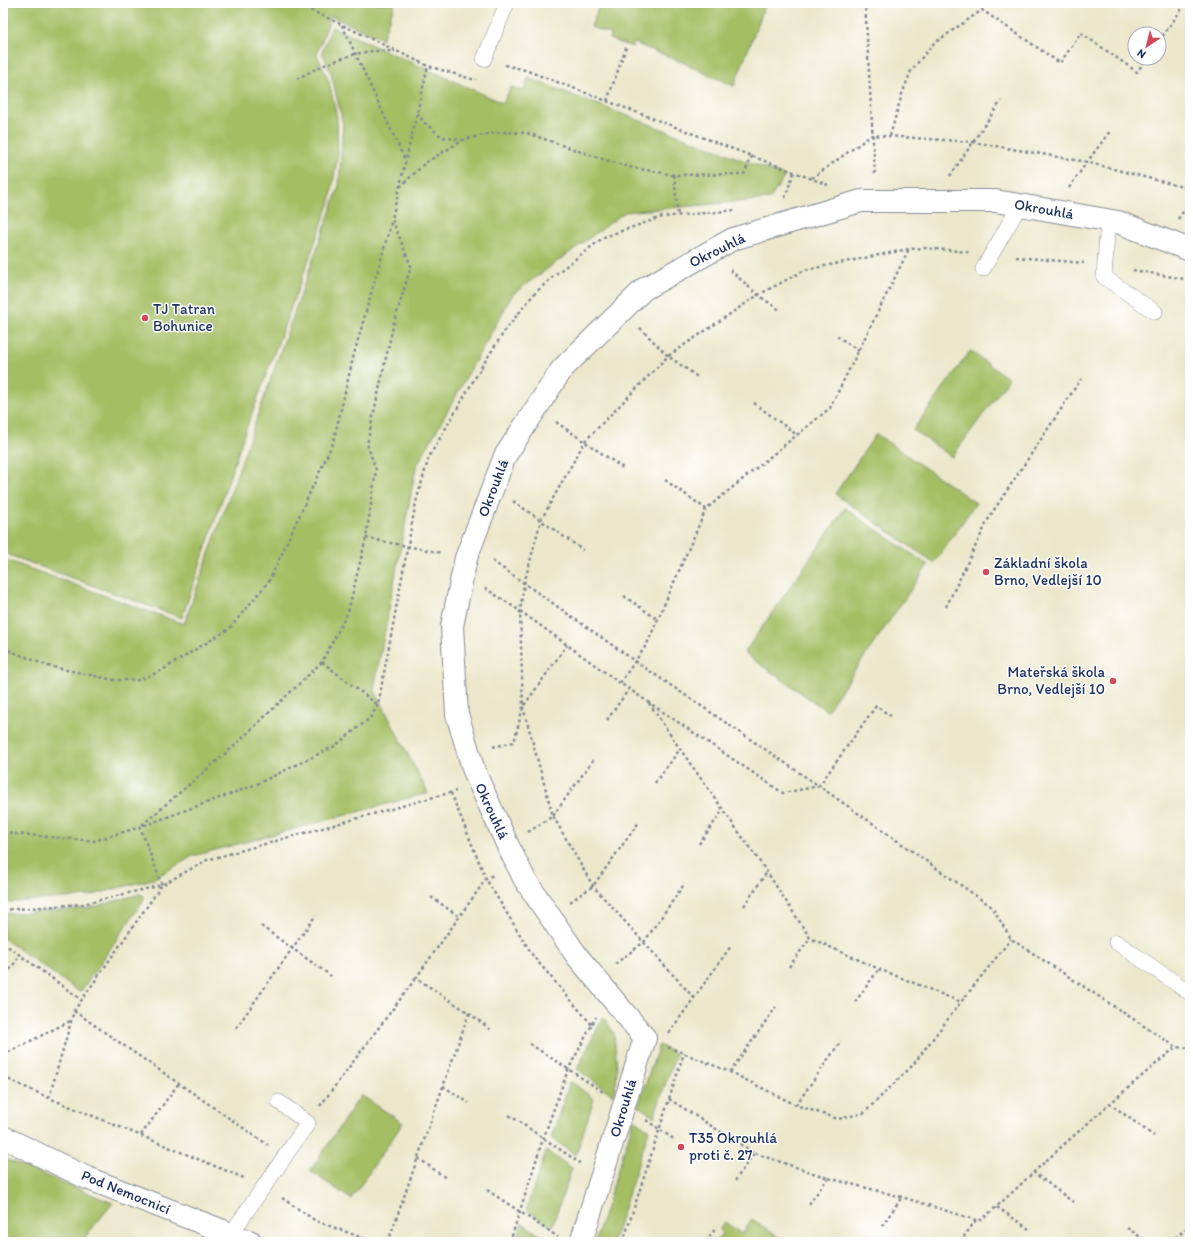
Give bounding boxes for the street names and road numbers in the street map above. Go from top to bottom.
street label: Okrouhlá [1013,195,1075,223]
street label: Okrouhlá [686,229,748,271]
street label: Okrouhlá [474,457,512,519]
street label: Okrouhlá [471,780,513,842]
street label: Okrouhlá [606,1076,640,1139]
street label: Pod Nemocnicí [79,1166,173,1218]

